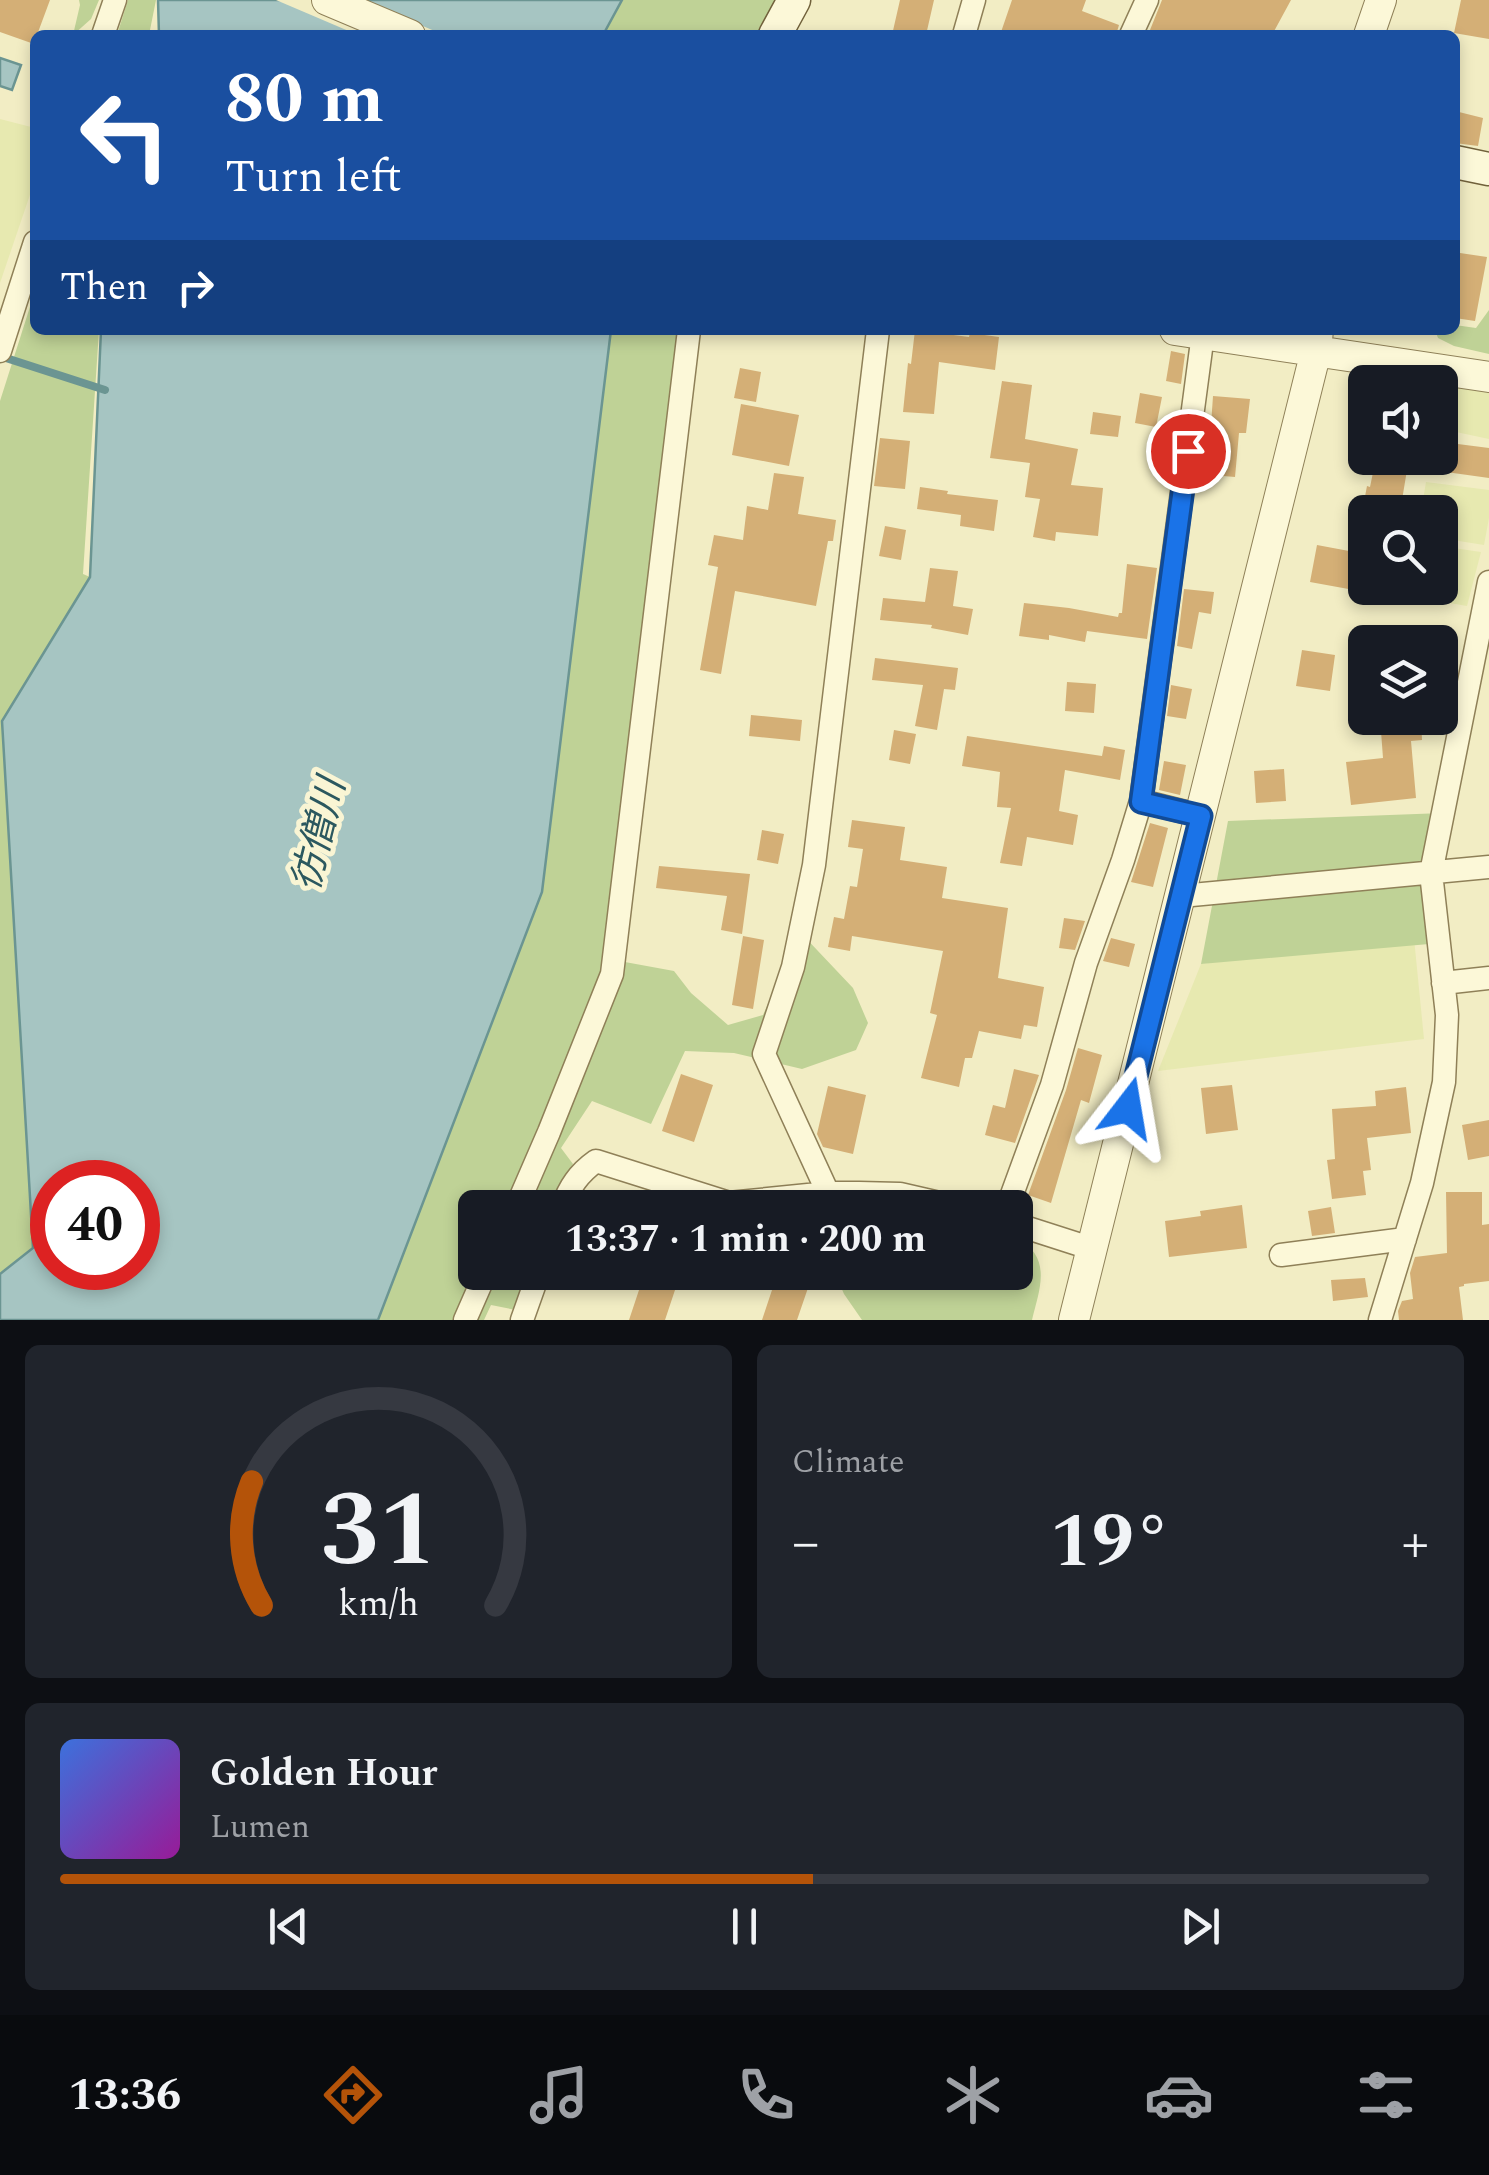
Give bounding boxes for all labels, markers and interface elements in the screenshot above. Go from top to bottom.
text: 80 m [225,47,384,153]
icon: left [60,70,190,200]
text: Turn left [225,143,402,212]
text: Then [60,259,148,317]
icon: right [168,260,223,315]
map controls [1348,365,1458,735]
button: sound [1348,365,1458,475]
pin [1146,409,1231,494]
icon: arrive [1161,424,1216,479]
button: search [1348,495,1458,605]
button: layers [1348,625,1458,735]
water label: 彷僧川 [278,769,363,897]
position arrow [1076,1056,1180,1160]
speed limit sign: 40 [30,1160,160,1290]
text: 13:37 · 1 min · 200 m [565,1211,926,1269]
text: Climate [792,1438,904,1487]
text: 31 [320,1453,437,1611]
text: 19° [1050,1486,1171,1600]
text: − [792,1502,820,1585]
text: + [1401,1502,1429,1585]
text: km/h [338,1577,419,1632]
text: Golden Hour [210,1745,437,1803]
text: Lumen [210,1803,310,1852]
icon: previous [261,1899,316,1954]
icon: pause [717,1899,772,1954]
icon: next [1173,1899,1228,1954]
icon: directions [318,2060,388,2130]
icon: music [524,2060,594,2130]
icon: phone [731,2060,801,2130]
icon: climate [938,2060,1008,2130]
icon: car [1144,2060,1214,2130]
icon: filters [1351,2060,1421,2130]
text: 13:36 [68,2061,181,2130]

